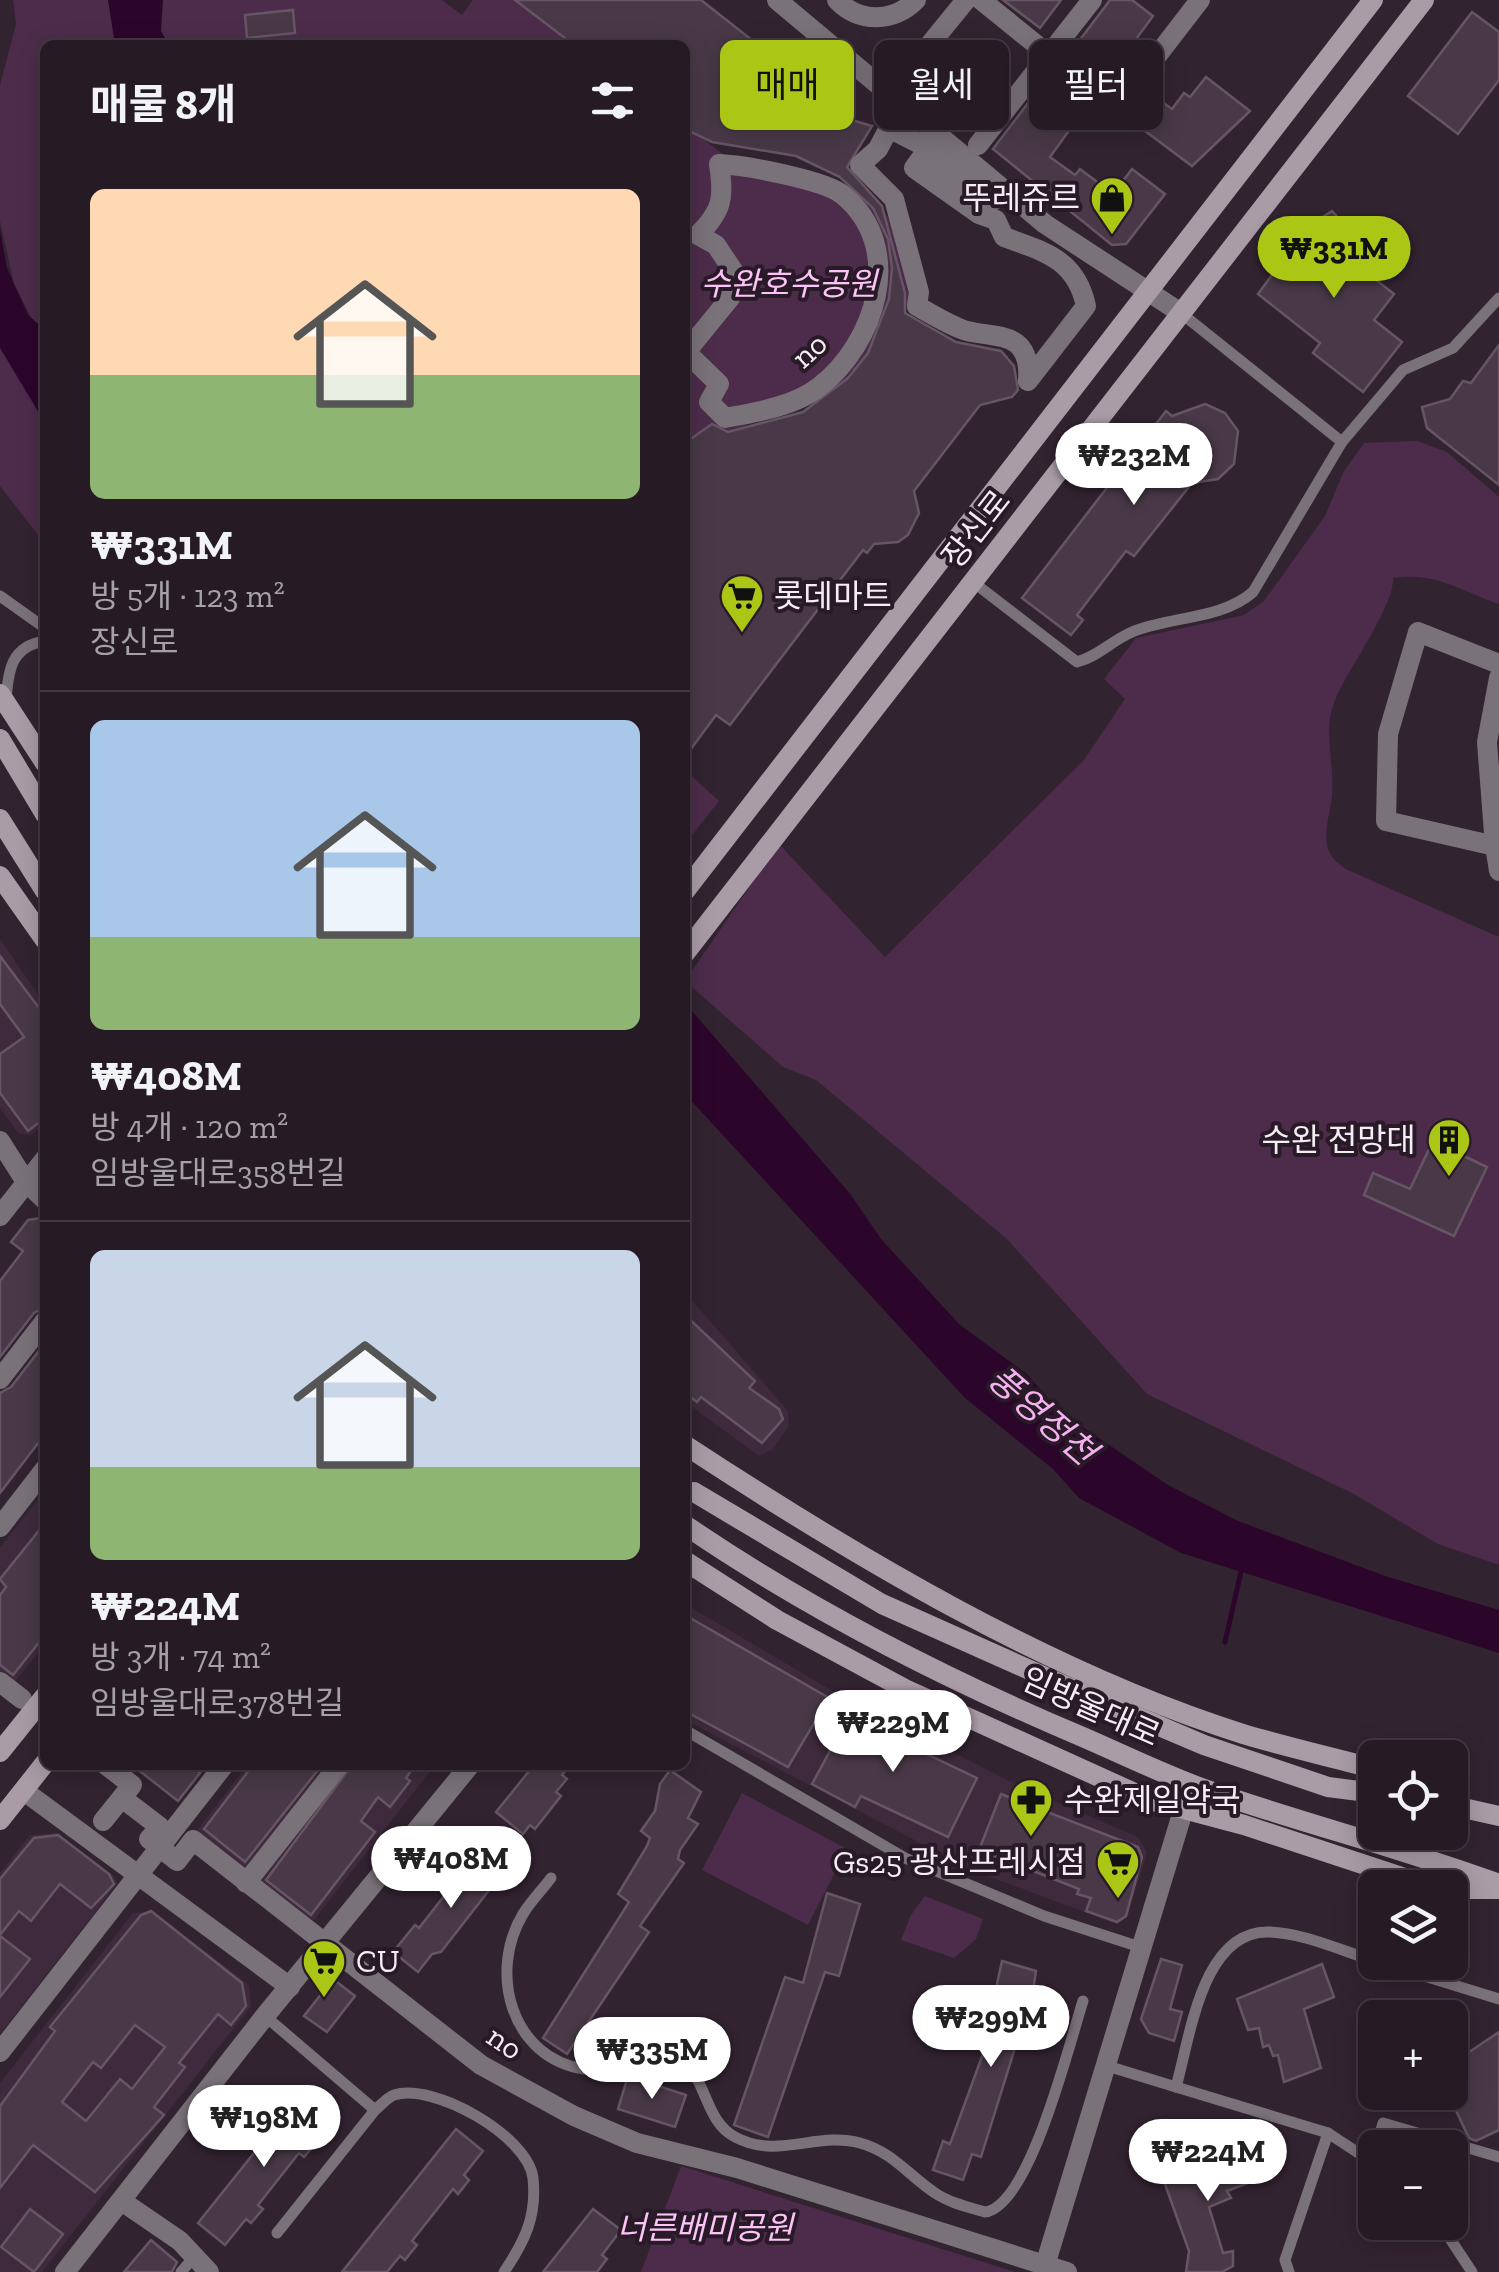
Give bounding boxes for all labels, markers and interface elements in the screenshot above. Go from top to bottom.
chip: 매매 [720,40,854,130]
chip: 월세 [874,40,1009,130]
chip: 필터 [1029,40,1163,130]
icon: filters [585,73,640,128]
text: 매물 8개 [90,79,236,130]
shop icon: 뚜레쥬르 [1089,175,1135,236]
place label: 뚜레쥬르 [962,179,1080,217]
pin: ₩331M [1264,216,1404,301]
text: ₩331M [1280,229,1388,267]
icon: home [275,254,455,434]
park label: 수완호수공원 [701,265,880,303]
street label: no [783,324,835,376]
pin: ₩232M [1064,423,1204,508]
text: ₩232M [1077,436,1191,474]
street label: 장신로 [934,483,1018,575]
text: ₩331M [90,519,233,570]
supermarket icon: 롯데마트 [719,573,765,634]
text: 방 5개 · 123 m² [90,577,285,615]
place label: 롯데마트 [774,577,892,615]
text: 장신로 [90,623,178,661]
icon: home [275,785,455,965]
text: ₩408M [90,1050,242,1101]
text: 방 4개 · 120 m² [90,1108,288,1146]
building icon: 수완 전망대 [1426,1117,1472,1178]
place label: 수완 전망대 [1262,1121,1416,1159]
text: 임방울대로358번길 [90,1154,345,1192]
icon: home [275,1315,455,1495]
water label: 풍영정천 [980,1357,1107,1476]
text: ₩224M [90,1580,240,1631]
text: 방 3개 · 74 m² [90,1638,271,1676]
street label: 임방울대로 [1016,1660,1166,1754]
text: 임방울대로378번길 [90,1684,344,1722]
pin: ₩229M [823,1690,963,1775]
text: ₩229M [836,1703,950,1741]
map controls [1358,1740,1468,2240]
button: locate [1358,1740,1468,1850]
pharmacy icon: 수완제일약국 [1008,1777,1054,1838]
place label: 수완제일약국 [1064,1781,1241,1819]
pin: ₩408M [381,1826,521,1911]
text: ₩408M [393,1839,509,1877]
supermarket icon: Gs25 광산프레시점 [1095,1839,1141,1900]
place label: Gs25 광산프레시점 [833,1843,1086,1881]
button: layers [1358,1870,1468,1980]
supermarket icon: CU [301,1938,347,1999]
place label: CU [356,1942,400,1980]
pin: ₩299M [921,1985,1061,2070]
text: ₩299M [934,1998,1048,2036]
button: + [1358,2000,1468,2110]
street label: no [480,2017,530,2067]
pin: ₩335M [582,2017,722,2102]
text: ₩335M [596,2030,708,2068]
pin: ₩198M [194,2085,334,2170]
text: ₩198M [209,2098,319,2136]
pin: ₩224M [1138,2119,1278,2204]
button: − [1358,2130,1468,2240]
text: ₩224M [1151,2132,1265,2170]
park label: 너른배미공원 [617,2209,796,2247]

